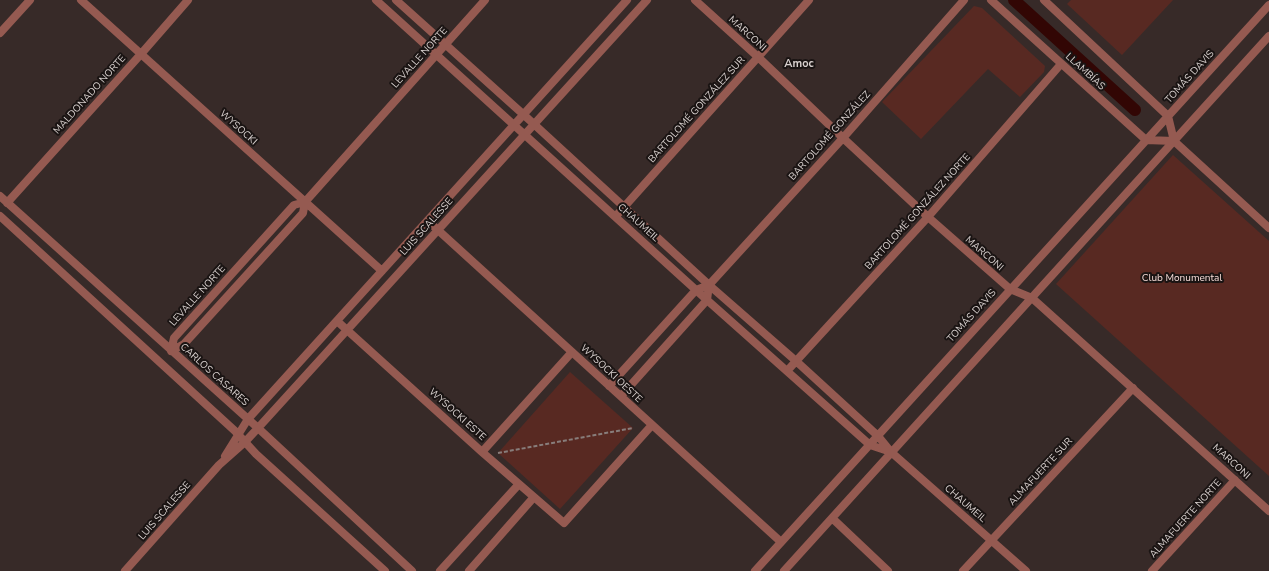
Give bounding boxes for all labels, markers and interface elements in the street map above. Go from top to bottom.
street label: MARCONI [726,14,768,54]
street label: LEVALLE NORTE [390,25,450,91]
street label: TOMÁS DAVIS [1163,48,1217,106]
street label: LLAMBÍAS [1063,51,1107,93]
street label: MALDONADO NORTE [51,53,129,137]
street label: BARTOLOMÉ GONZÁLEZ SUR [646,54,748,166]
district label: Amoc [784,57,814,71]
street label: BARTOLOMÉ GONZÁLEZ [787,89,873,183]
street label: WYSOCKI [217,108,259,148]
street label: BARTOLOMÉ GONZÁLEZ NORTE [863,152,973,272]
street label: LUIS SCALESSE [398,196,456,258]
street label: CHAUMEIL [615,201,661,245]
street label: MARCONI [962,234,1006,274]
street label: LEVALLE NORTE [168,263,228,329]
park label: Club Monumental [1142,273,1222,285]
street label: TOMÁS DAVIS [945,287,999,345]
street label: CARLOS CASARES [177,341,251,409]
street label: WYSOCKI OESTE [578,342,644,406]
street label: WYSOCKI ESTE [426,386,488,444]
street label: ALMAFUERTE SUR [1007,436,1075,508]
street label: MARCONI [1210,442,1252,482]
street label: ALMAFUERTE NORTE [1148,477,1224,561]
street label: LUIS SCALESSE [137,480,193,542]
street label: CHAUMEIL [942,483,988,525]

